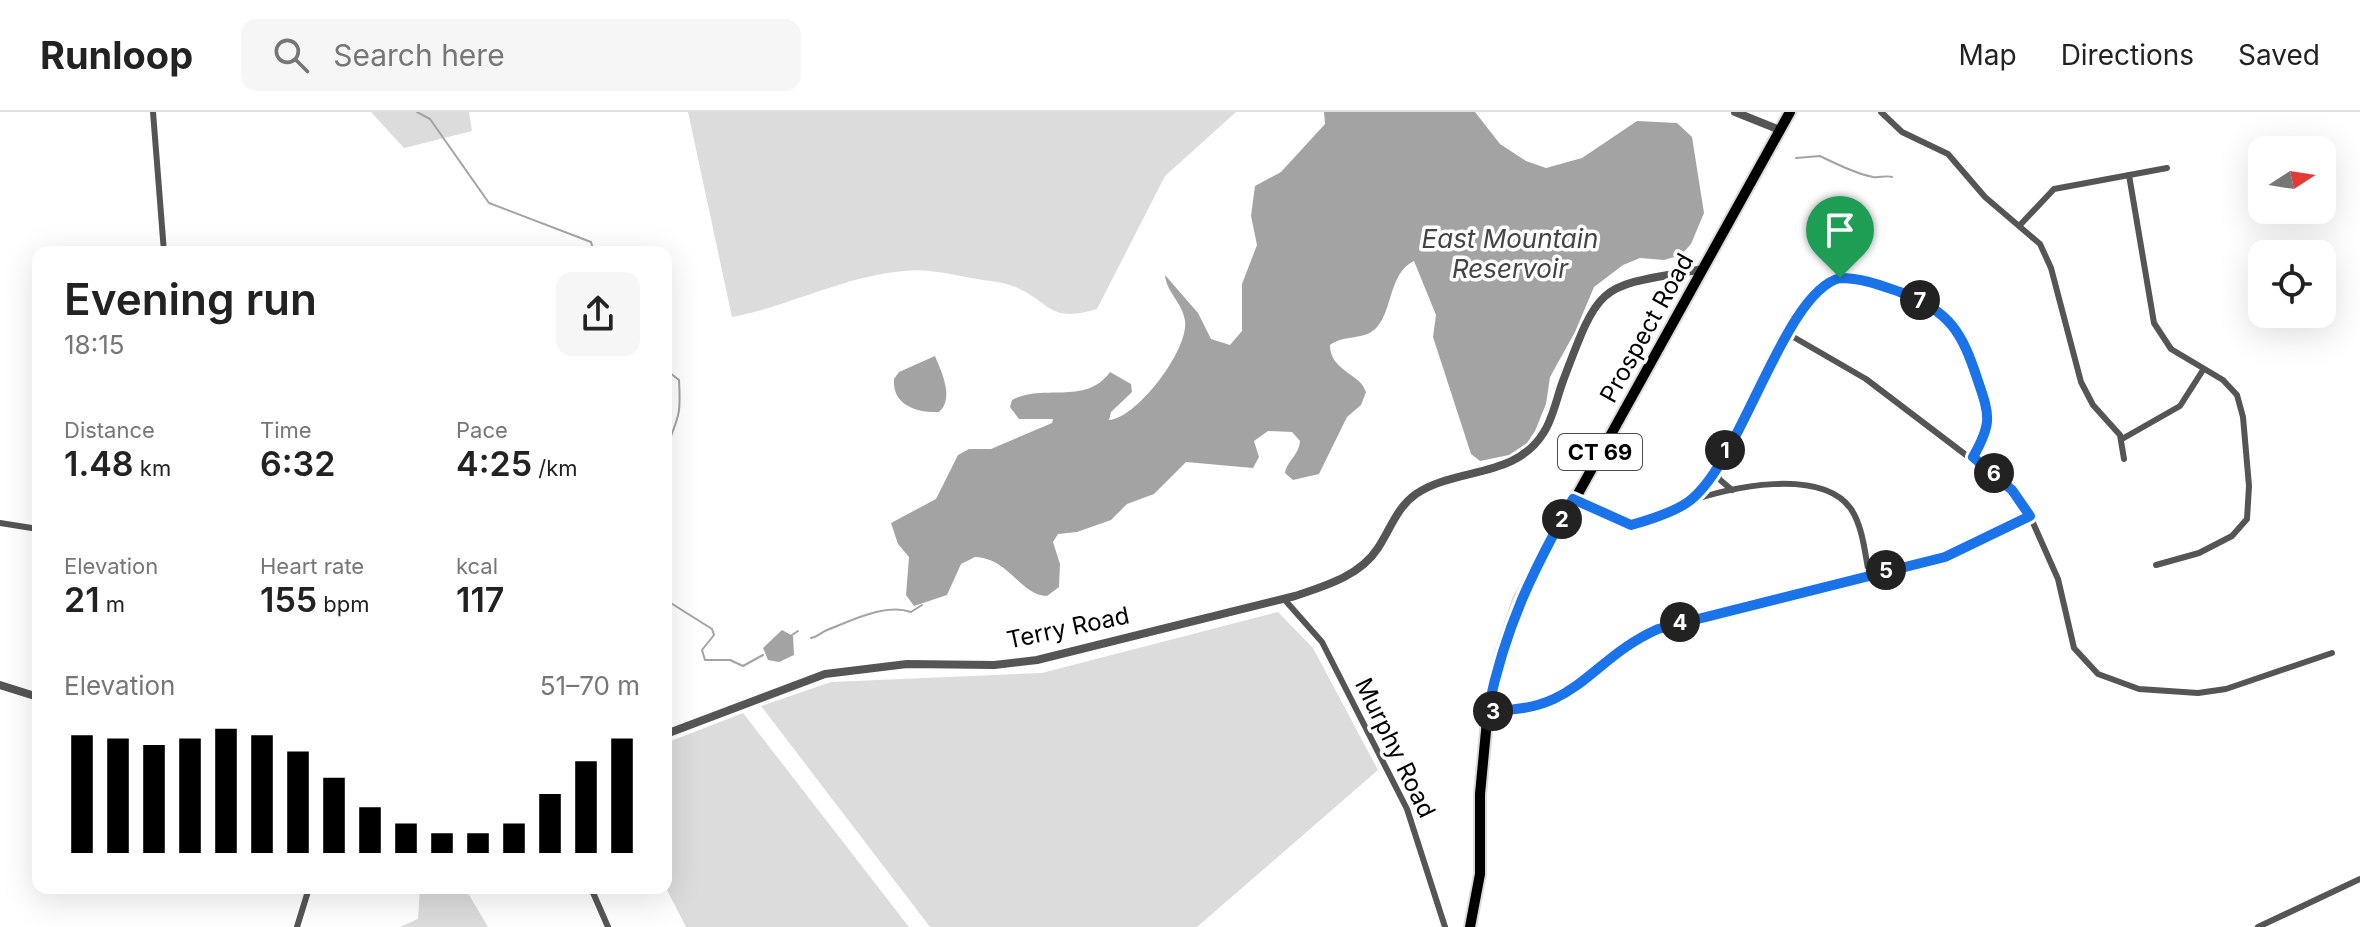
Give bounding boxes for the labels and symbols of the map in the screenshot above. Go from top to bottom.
north arrow [2248,136,2336,224]
pin [1806,196,1874,278]
water label: East Mountain Reservoir [1422,223,1598,284]
street label: Prospect Road [1594,248,1699,407]
pin: 7 [1900,280,1940,320]
pin: 1 [1705,430,1745,470]
road number: CT 69 [1558,434,1642,470]
pin: 6 [1974,453,2014,493]
pin: 2 [1542,499,1582,539]
pin: 5 [1866,550,1906,590]
street label: Terry Road [1004,600,1132,655]
pin: 4 [1660,602,1700,642]
street label: Murphy Road [1349,673,1442,822]
pin: 3 [1473,691,1513,731]

